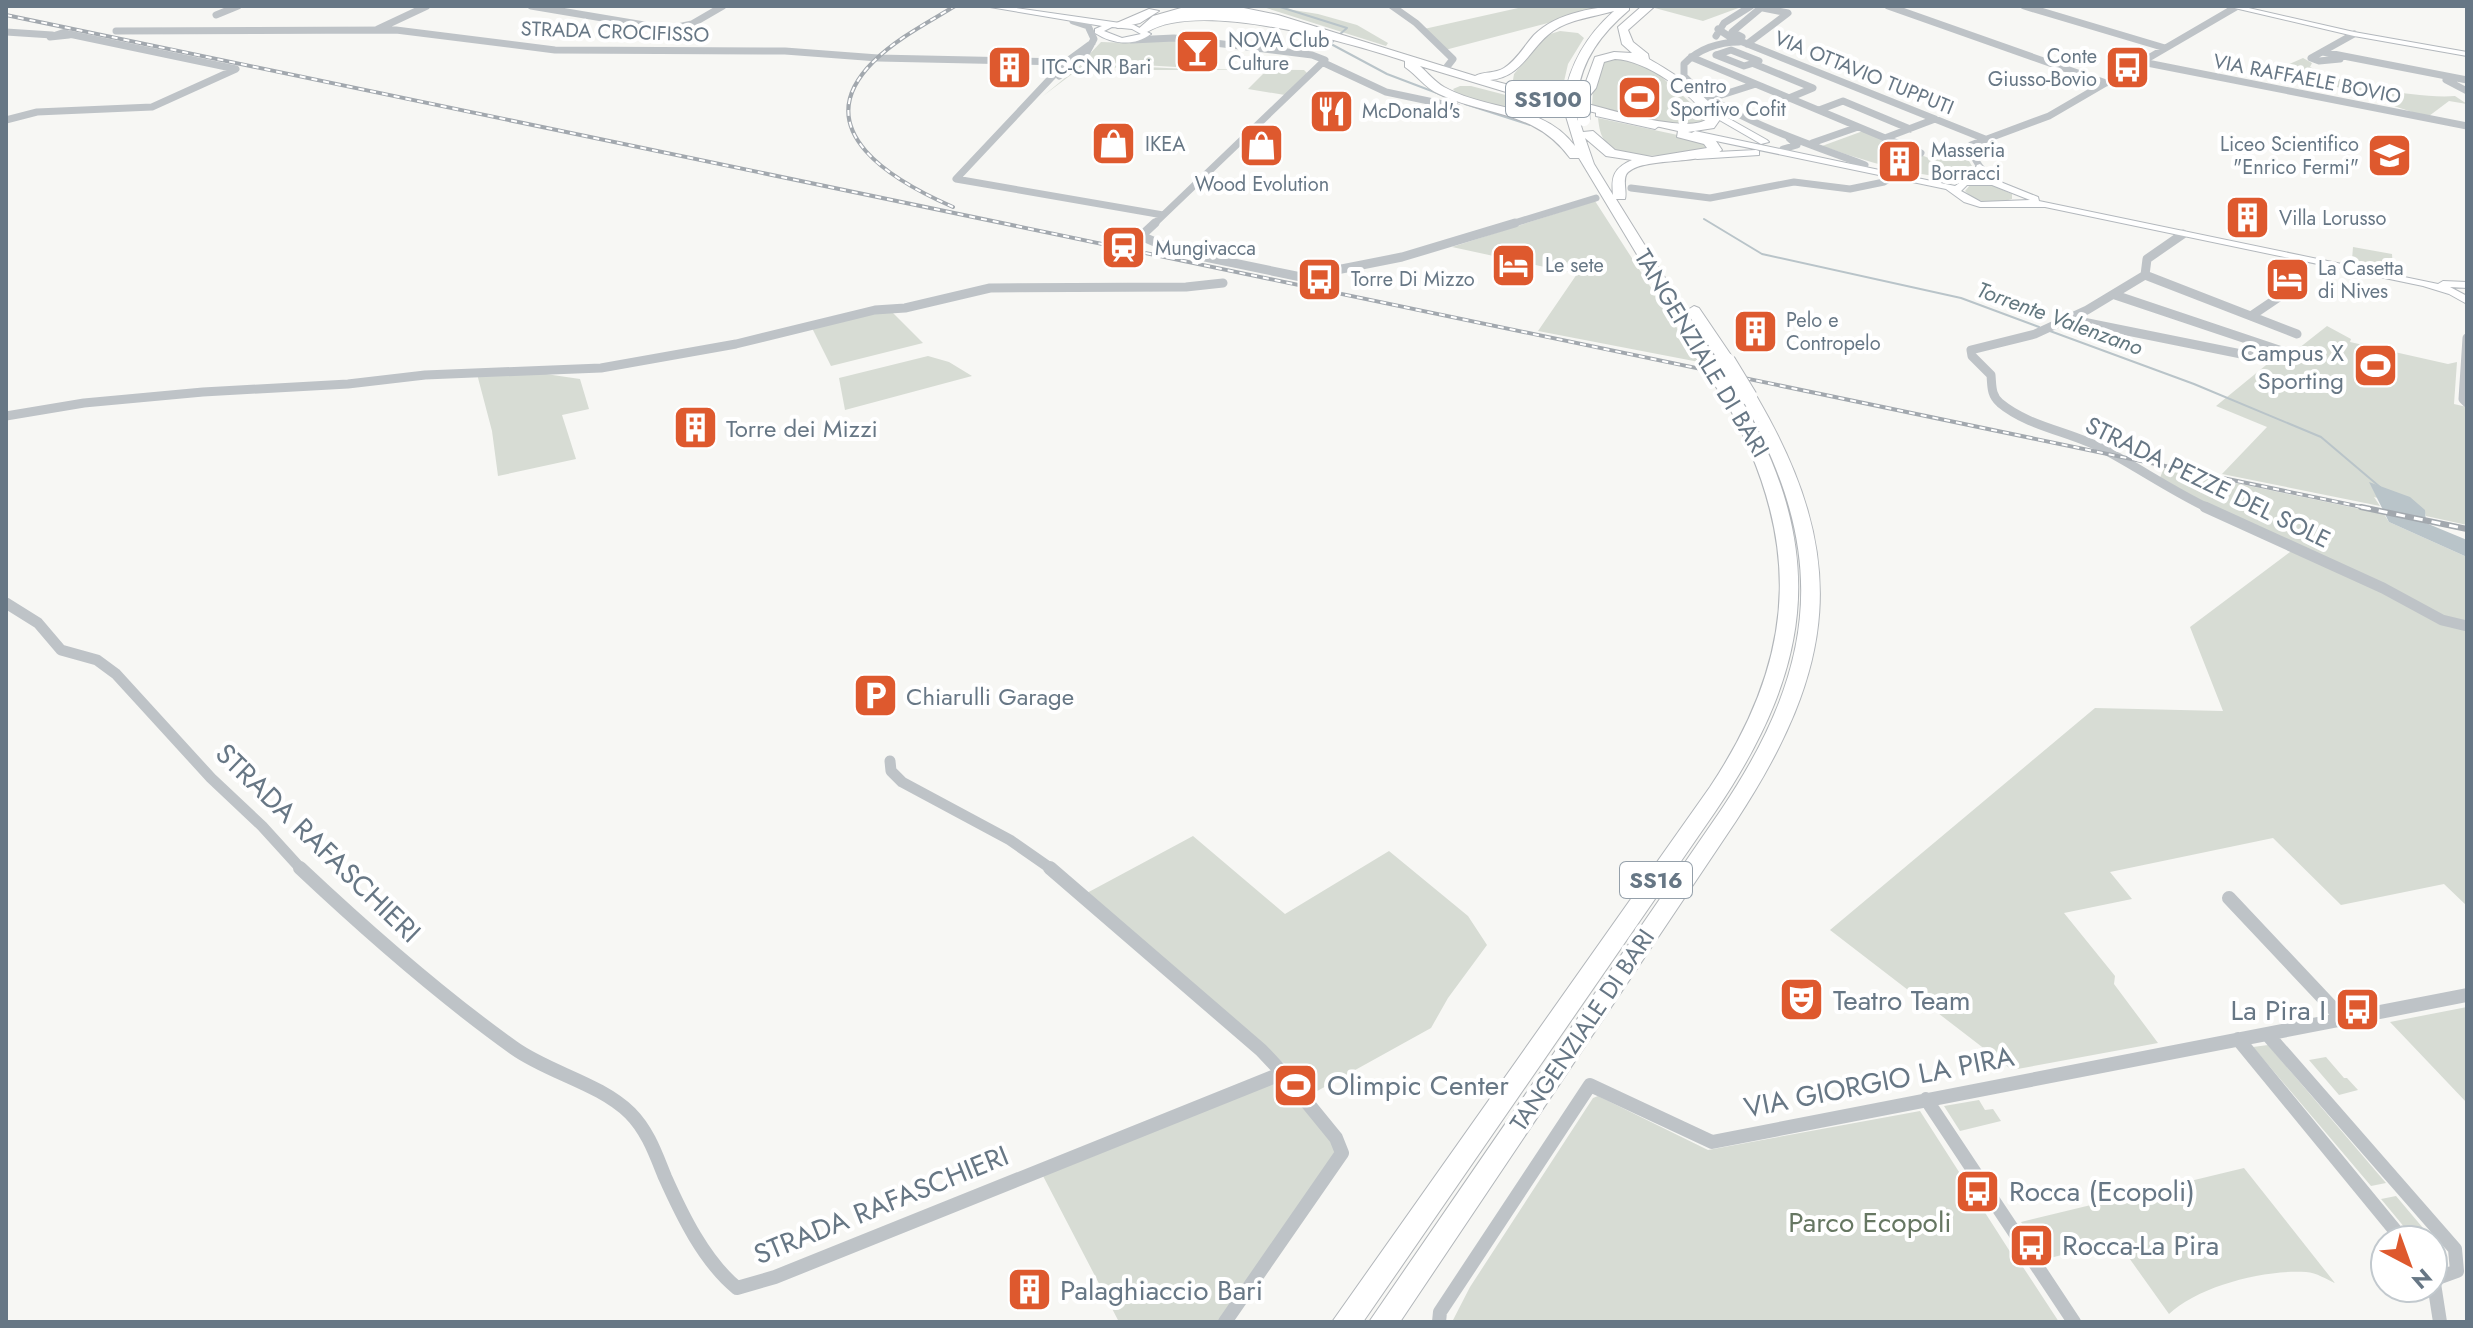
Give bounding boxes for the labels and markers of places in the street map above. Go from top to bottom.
place label: NOVA Club Culture [1228,26,1329,78]
bar icon: NOVA Club Culture [1173,27,1221,75]
place label: Conte Giusso-Bovio [1988,42,2097,94]
building icon: ITC-CNR Bari [986,43,1034,91]
bus stop icon: Conte Giusso-Bovio [2104,44,2152,92]
place label: ITC-CNR Bari [1041,53,1151,82]
place label: Centro Sportivo Cofit [1670,72,1786,124]
sports icon: Centro Sportivo Cofit [1615,73,1663,121]
restaurant icon: McDonald's [1307,87,1355,135]
place label: McDonald's [1362,97,1460,126]
shop icon: IKEA [1090,120,1138,168]
shop icon: Wood Evolution [1238,121,1286,169]
place label: IKEA [1145,130,1186,159]
place label: Liceo Scientifico "Enrico Fermi" [2220,130,2359,182]
school or university icon: Liceo Scientifico "Enrico Fermi" [2366,132,2414,180]
place label: Masseria Borracci [1931,136,2005,188]
building icon: Masseria Borracci [1876,138,1924,186]
place label: Wood Evolution [1195,170,1329,199]
building icon: Villa Lorusso [2224,194,2272,242]
place label: Villa Lorusso [2279,204,2387,233]
station icon: Mungivacca [1100,224,1148,272]
place label: Mungivacca [1155,234,1256,263]
hotel icon: Le sete [1490,241,1538,289]
place label: Le sete [1545,251,1604,280]
place label: La Casetta di Nives [2318,254,2404,306]
bus stop icon: Torre Di Mizzo [1296,255,1344,303]
hotel icon: La Casetta di Nives [2263,256,2311,304]
place label: Torre Di Mizzo [1351,265,1475,294]
place label: Pelo e Contropelo [1786,306,1881,358]
building icon: Pelo e Contropelo [1731,308,1779,356]
place label: Campus X Sporting [2241,335,2345,398]
sports icon: Campus X Sporting [2351,342,2399,390]
building icon: Torre dei Mizzi [671,404,719,452]
place label: Torre dei Mizzi [726,411,878,446]
parking icon: Chiarulli Garage [851,672,899,720]
place label: Chiarulli Garage [906,679,1074,714]
theatre icon: Teatro Team [1778,976,1826,1024]
place label: Teatro Team [1833,980,1971,1021]
bus stop icon: La Pira I [2333,986,2381,1034]
place label: La Pira I [2231,990,2326,1031]
sports icon: Olimpic Center [1272,1061,1320,1109]
place label: Olimpic Center [1327,1065,1509,1106]
bus stop icon: Rocca (Ecopoli) [1954,1167,2002,1215]
place label: Rocca (Ecopoli) [2009,1171,2195,1212]
bus stop icon: Rocca-La Pira [2007,1221,2055,1269]
place label: Rocca-La Pira [2062,1225,2219,1266]
building icon: Palaghiaccio Bari [1005,1266,1053,1314]
place label: Palaghiaccio Bari [1060,1270,1263,1311]

